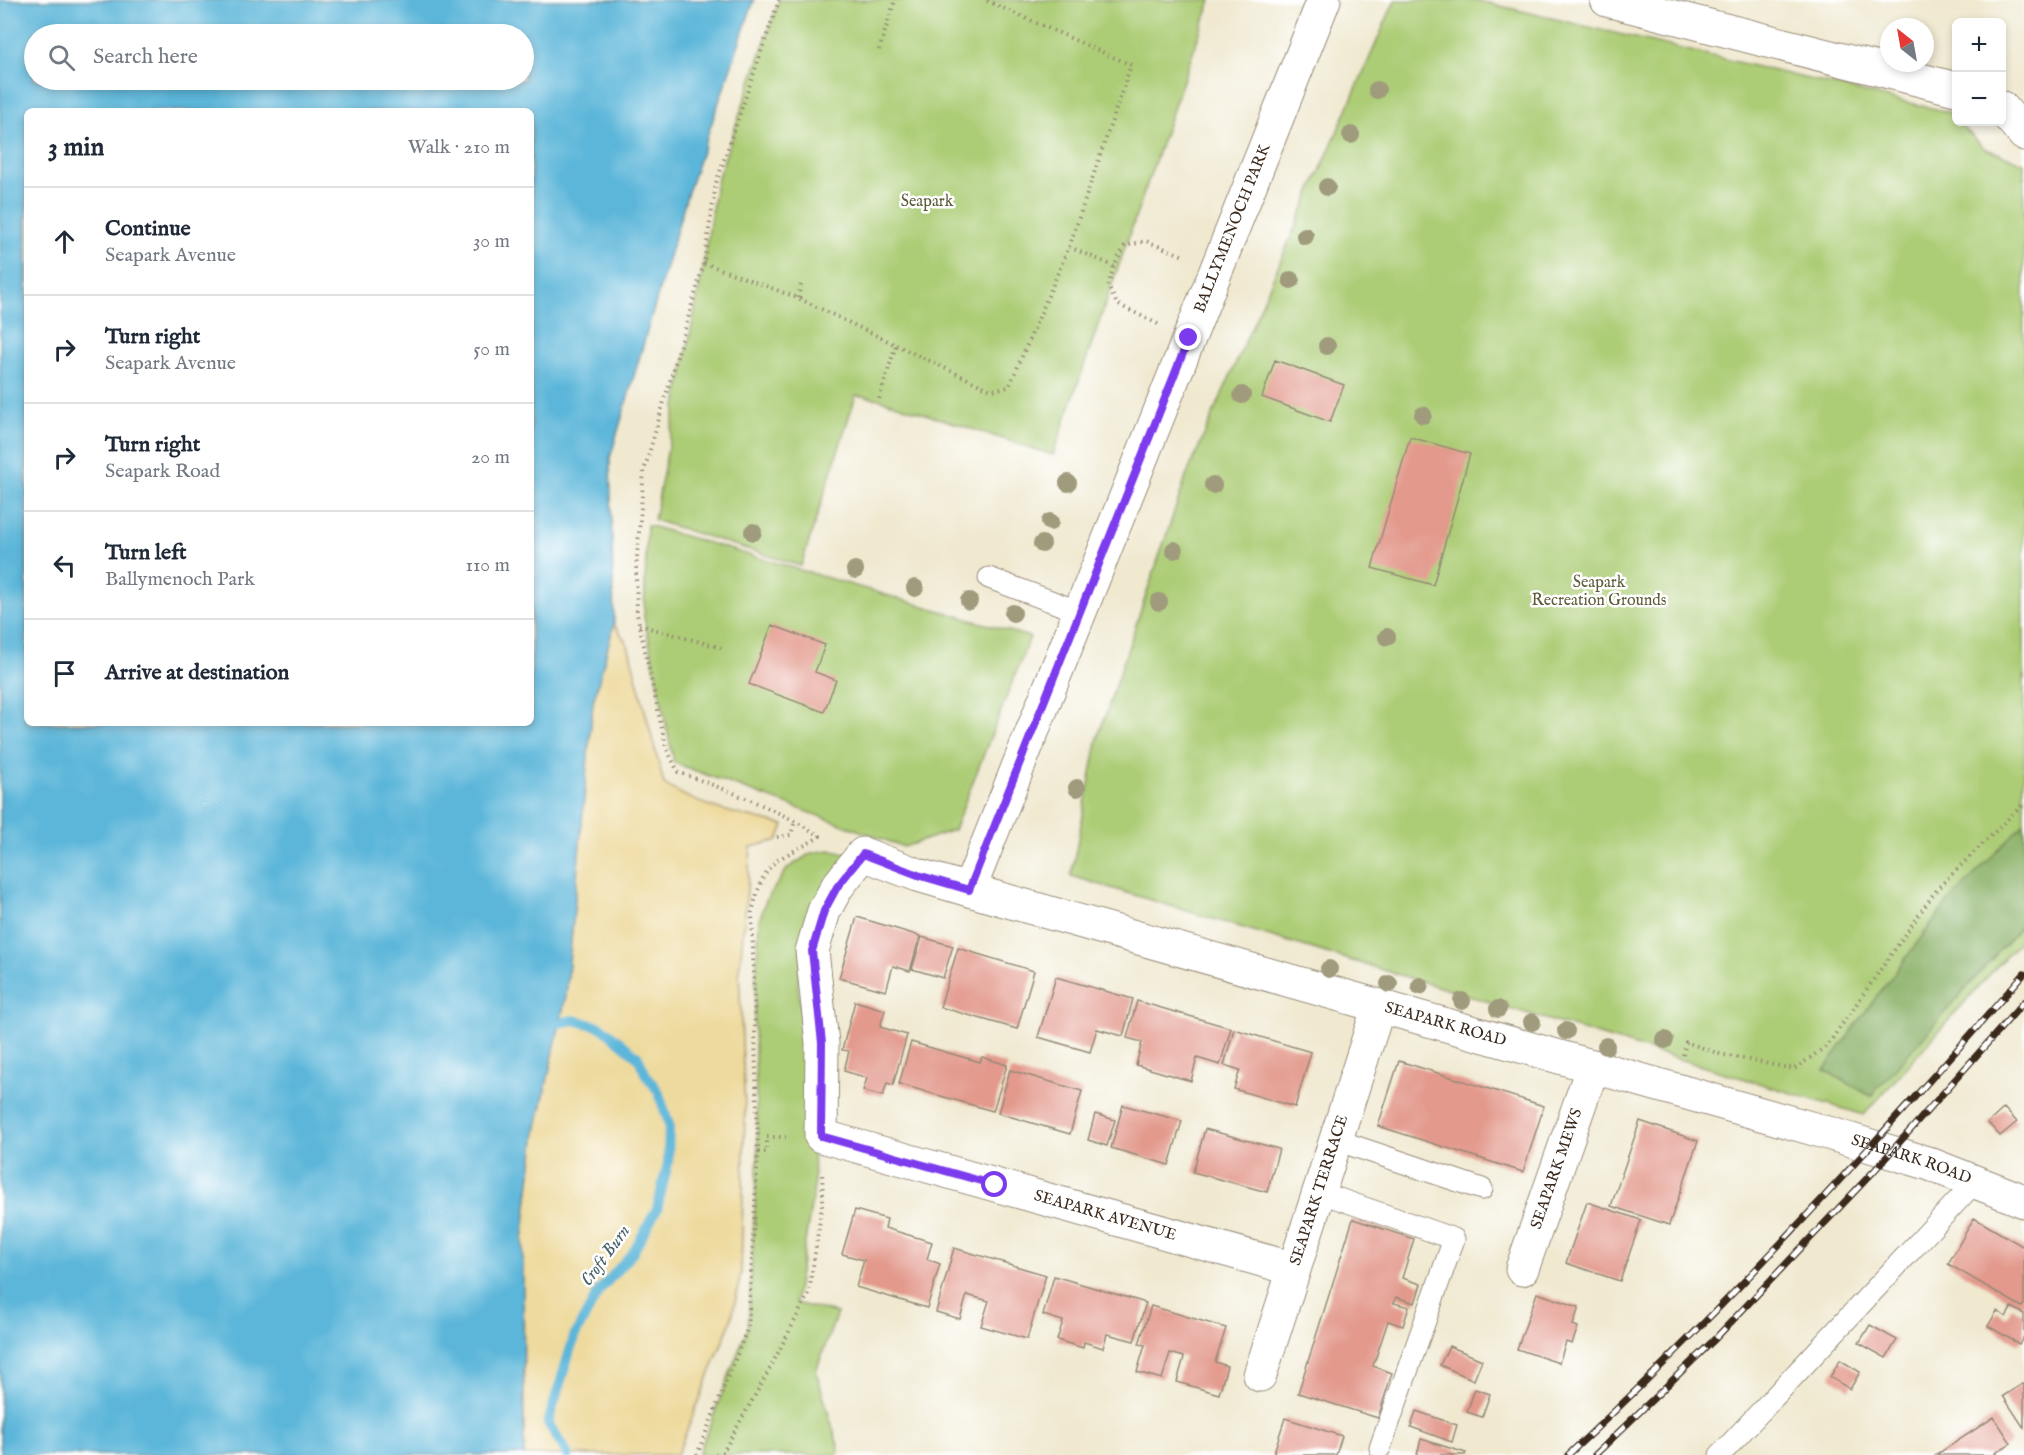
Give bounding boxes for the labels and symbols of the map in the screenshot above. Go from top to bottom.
north arrow [1880,18,1934,72]
street label: BALLYMENOCH PARK [1190,141,1276,316]
park label: Seapark [901,192,954,212]
route end [1175,324,1201,350]
park label: Seapark Recreation Grounds [1532,573,1667,611]
street label: SEAPARK ROAD [1382,998,1509,1051]
street label: SEAPARK MEWS [1527,1106,1587,1232]
street label: SEAPARK TERRACE [1286,1113,1353,1268]
street label: SEAPARK ROAD [1849,1131,1974,1189]
route start [981,1171,1007,1197]
street label: SEAPARK AVENUE [1032,1186,1178,1246]
water label: Croft Burn [576,1221,636,1291]

